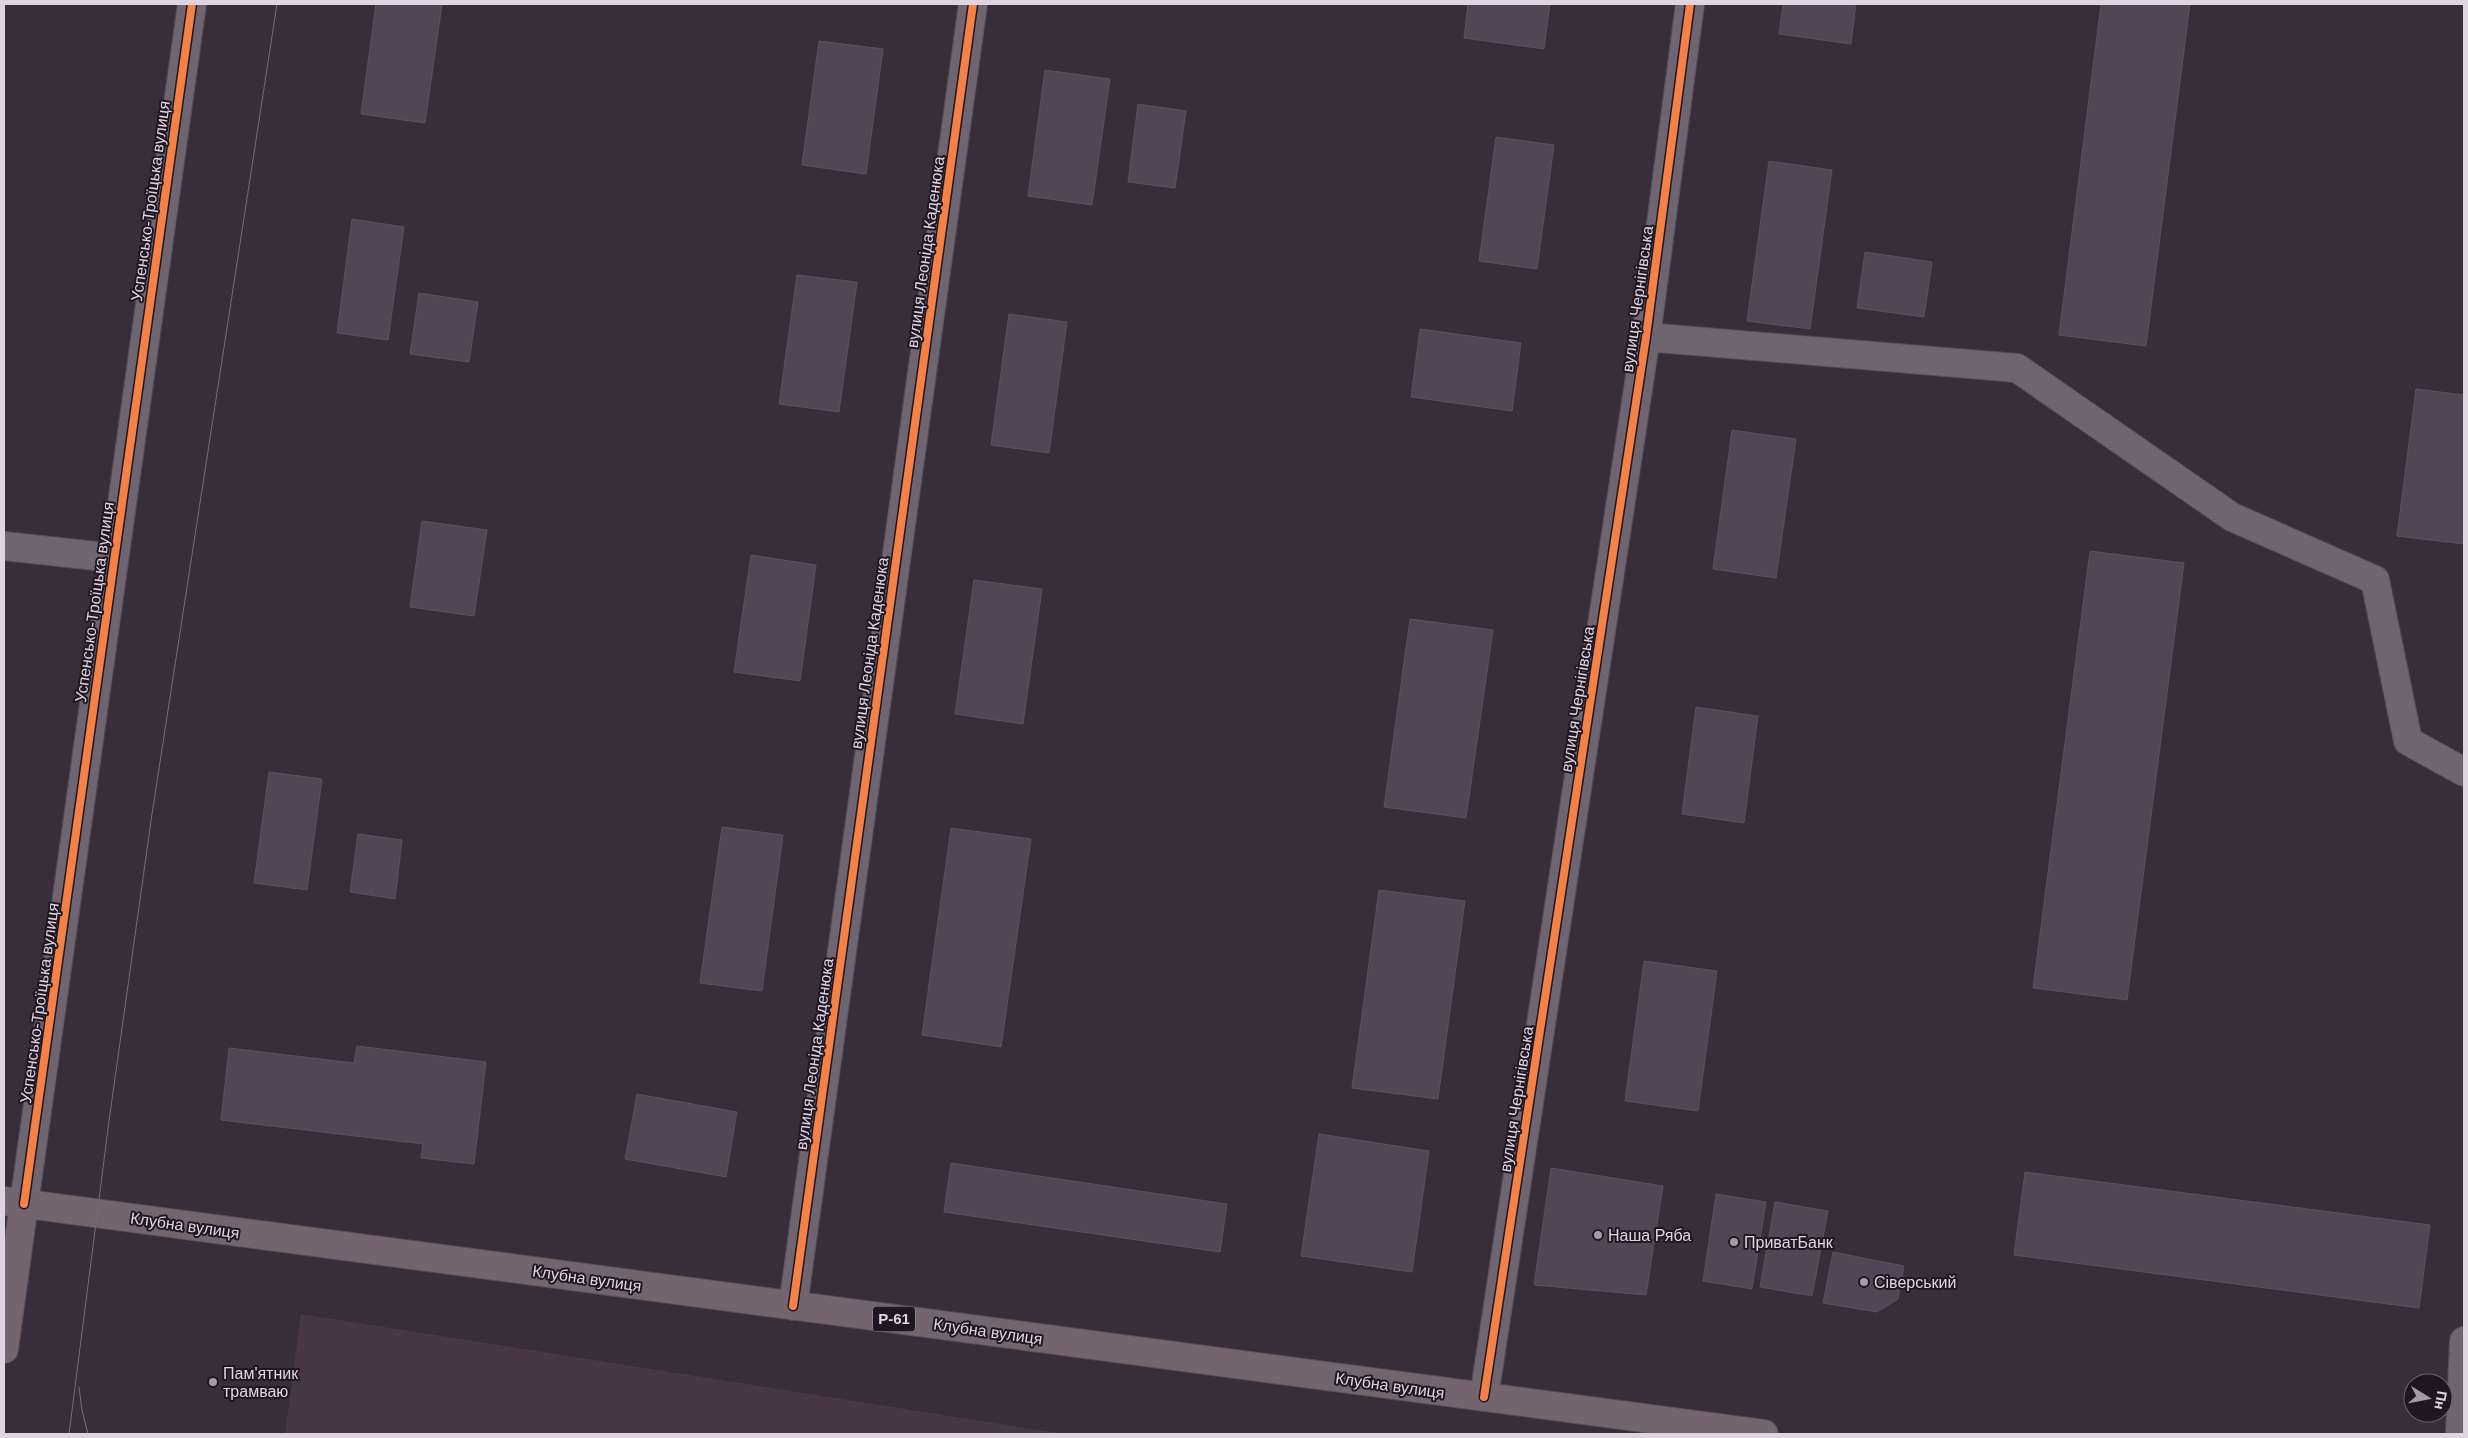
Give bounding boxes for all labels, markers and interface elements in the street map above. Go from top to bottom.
street label: Успенсько-Троїцька вулиця [128,100,173,302]
street label: вулиця Леоніда Каденюка [904,155,947,349]
street label: вулиця Чернігівська [1619,225,1656,373]
street label: Успенсько-Троїцька вулиця [72,501,117,703]
street label: вулиця Леоніда Каденюка [848,556,891,750]
street label: вулиця Чернігівська [1558,625,1597,773]
street label: Успенсько-Троїцька вулиця [17,902,62,1104]
street label: вулиця Леоніда Каденюка [793,957,836,1151]
street label: вулиця Чернігівська [1497,1025,1536,1173]
street label: Клубна вулиця [129,1209,241,1242]
place label: Наша Ряба [1608,1227,1691,1244]
marker: Наша Ряба [1592,1229,1604,1241]
place label: ПриватБанк [1744,1234,1834,1251]
marker: ПриватБанк [1728,1236,1740,1248]
street label: Клубна вулиця [531,1262,643,1295]
place label: Сіверський [1874,1274,1956,1291]
marker: Сіверський [1858,1276,1870,1288]
road number: Р-61 [873,1306,915,1332]
street label: Клубна вулиця [932,1315,1044,1348]
place label: Пам'ятник трамваю [223,1365,299,1400]
street label: Клубна вулиця [1334,1369,1446,1402]
north arrow [2403,1373,2453,1423]
marker: Пам'ятник трамваю [207,1376,219,1388]
text: Пн [2431,1390,2450,1411]

